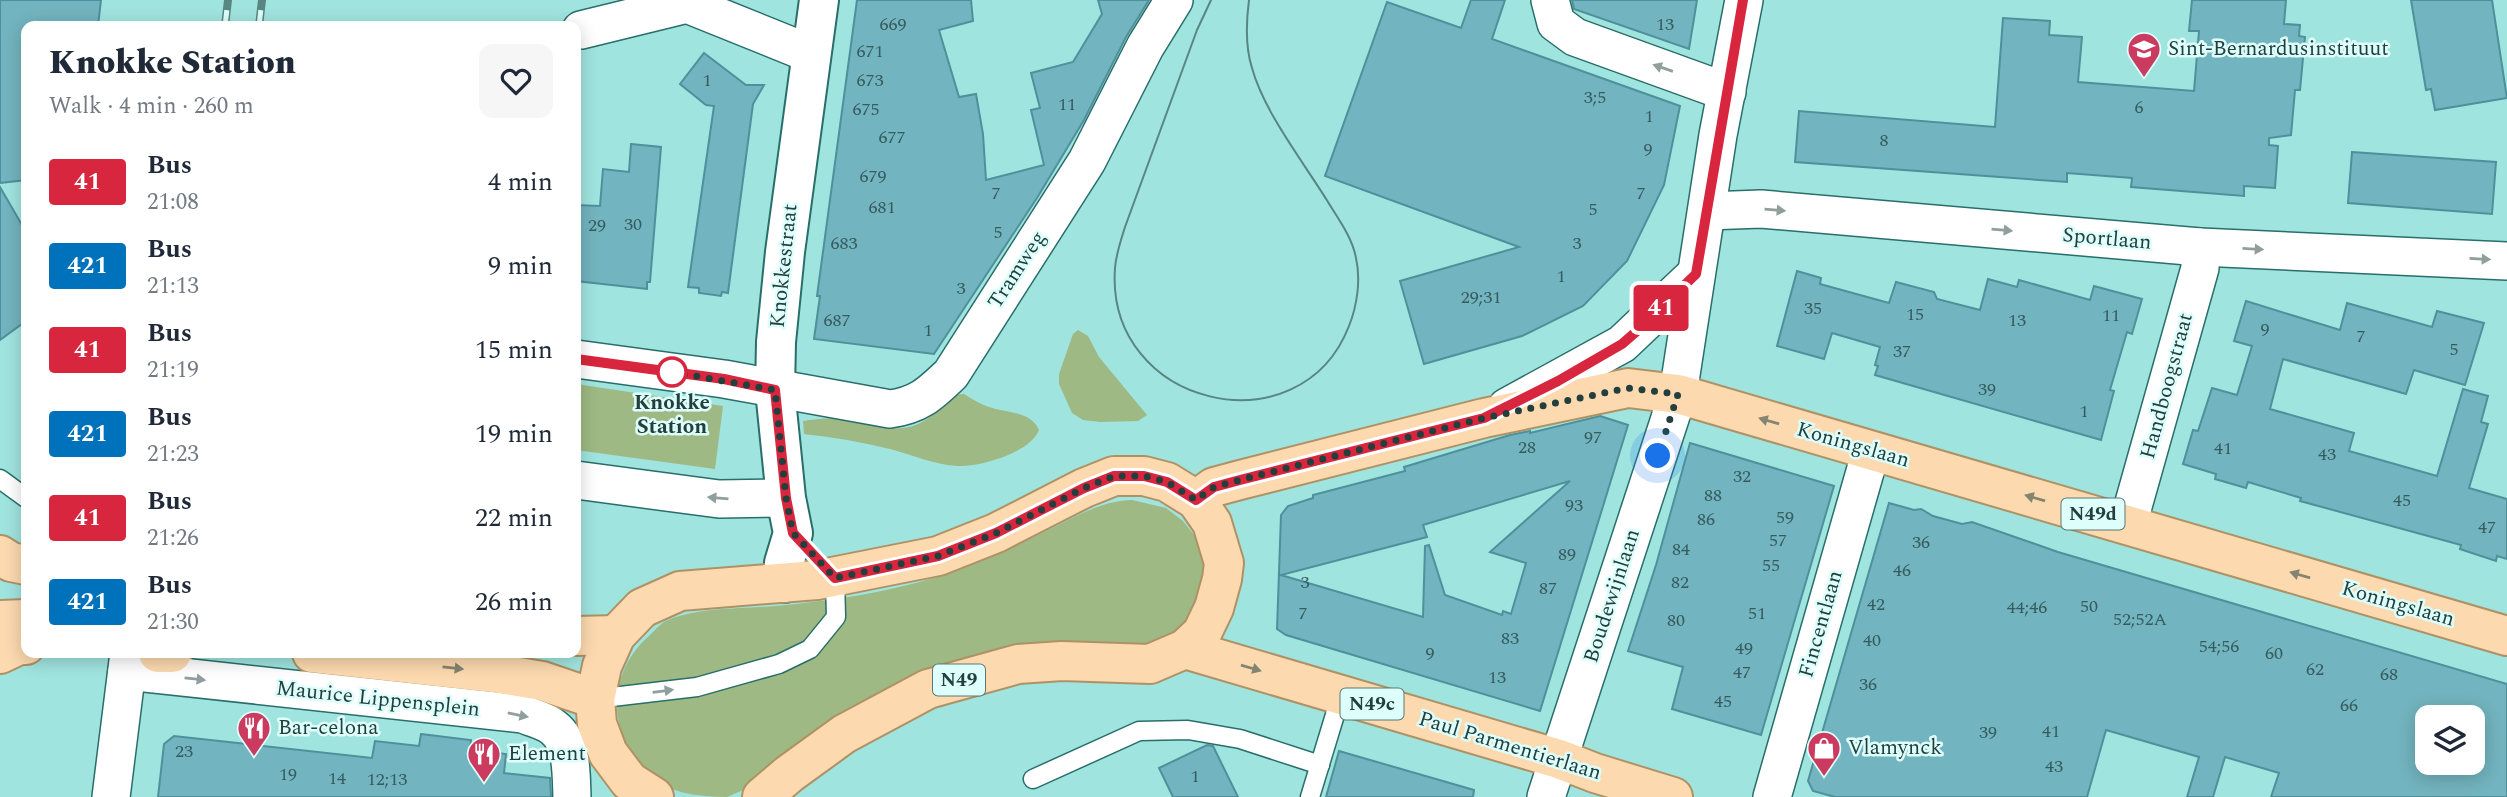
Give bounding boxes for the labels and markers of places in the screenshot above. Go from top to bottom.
school or university icon: Sint-Bernardusinstituut [2125,30,2163,79]
place label: Sint-Bernardusinstituut [2168,33,2389,65]
marker: Knokke Station [657,357,687,387]
place label: Knokke Station [634,387,710,443]
restaurant icon: Bar-celona [235,709,273,758]
place label: Bar-celona [278,712,379,744]
shop icon: Vlamynck [1805,729,1843,778]
place label: Vlamynck [1848,732,1942,764]
restaurant icon: Element [465,735,503,784]
place label: Element [508,738,586,770]

